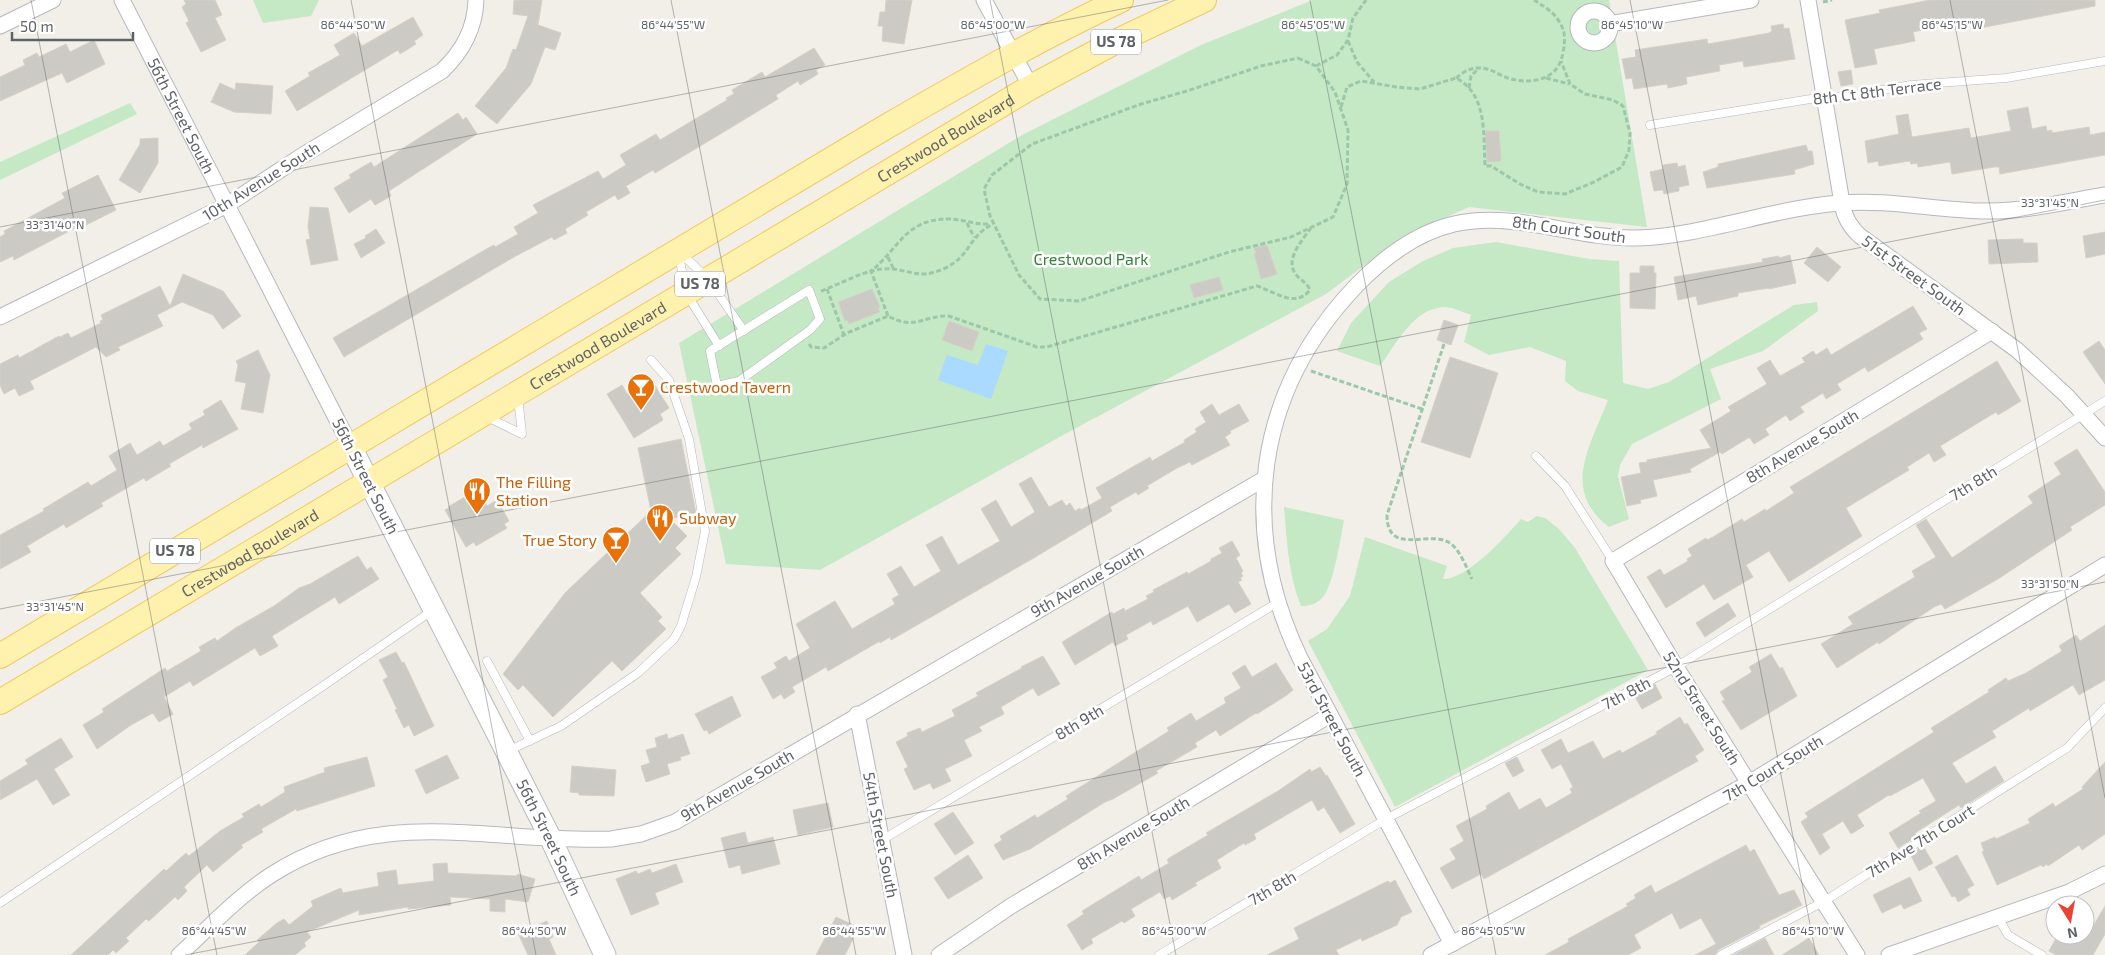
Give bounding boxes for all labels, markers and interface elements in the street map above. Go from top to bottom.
scale bar [12,10,134,42]
text: 50 m [20,17,54,35]
text: 86°44'50"W [320,17,386,31]
text: 86°44'55"W [641,17,705,31]
text: 86°45'00"W [961,17,1025,31]
text: 86°45'05"W [1281,17,1345,31]
text: 86°45'10"W [1601,17,1663,31]
text: 86°45'15"W [1921,17,1983,31]
road number: US 78 [1091,30,1141,54]
street label: 56th Street South [144,54,219,177]
street label: 8th Ct 8th Terrace [1811,73,1942,108]
street label: Crestwood Boulevard [873,89,1017,186]
street label: 10th Avenue South [199,137,323,224]
text: 33°31'45"N [2021,195,2079,209]
street label: 8th Court South [1511,211,1627,246]
text: 33°31'40"N [26,217,84,231]
street label: 51st Street South [1859,231,1970,319]
park label: Crestwood Park [1034,249,1148,268]
road number: US 78 [675,272,725,296]
street label: Crestwood Boulevard [525,297,669,393]
bar icon: Crestwood Tavern [626,372,656,411]
place label: Crestwood Tavern [660,377,791,396]
street label: 8th Avenue South [1742,404,1862,487]
street label: 56th Street South [329,415,404,537]
street label: 7th 8th [1946,461,2000,504]
place label: The Filling Station [496,472,571,509]
restaurant icon: The Filling Station [462,476,492,515]
restaurant icon: Subway [645,503,675,542]
street label: Crestwood Boulevard [178,504,322,601]
place label: Subway [679,508,737,527]
bar icon: True Story [601,525,631,564]
place label: True Story [523,530,598,549]
road number: US 78 [150,538,200,564]
street label: 9th Avenue South [1027,540,1147,621]
text: 33°31'50"N [2021,576,2079,590]
text: 33°31'45"N [26,599,84,613]
street label: 52nd Street South [1660,647,1745,768]
street label: 53rd Street South [1294,658,1371,779]
street label: 7th 8th [1598,672,1653,713]
street label: 8th 9th [1051,700,1106,743]
street label: 7th Court South [1719,730,1826,805]
street label: 9th Avenue South [677,744,797,825]
street label: 54th Street South [860,770,903,900]
street label: 56th Street South [513,776,586,899]
street label: 8th Avenue South [1073,791,1193,874]
street label: 7th Ave 7th Court [1862,800,1977,881]
street label: 7th 8th [1244,866,1299,909]
north arrow [2045,895,2095,945]
text: 86°44'45"W [182,923,246,937]
text: 86°44'50"W [501,923,567,937]
text: 86°44'55"W [822,923,886,937]
text: 86°45'00"W [1142,923,1206,937]
text: 86°45'05"W [1461,923,1525,937]
text: 86°45'10"W [1782,923,1844,937]
text: N [2066,924,2079,943]

